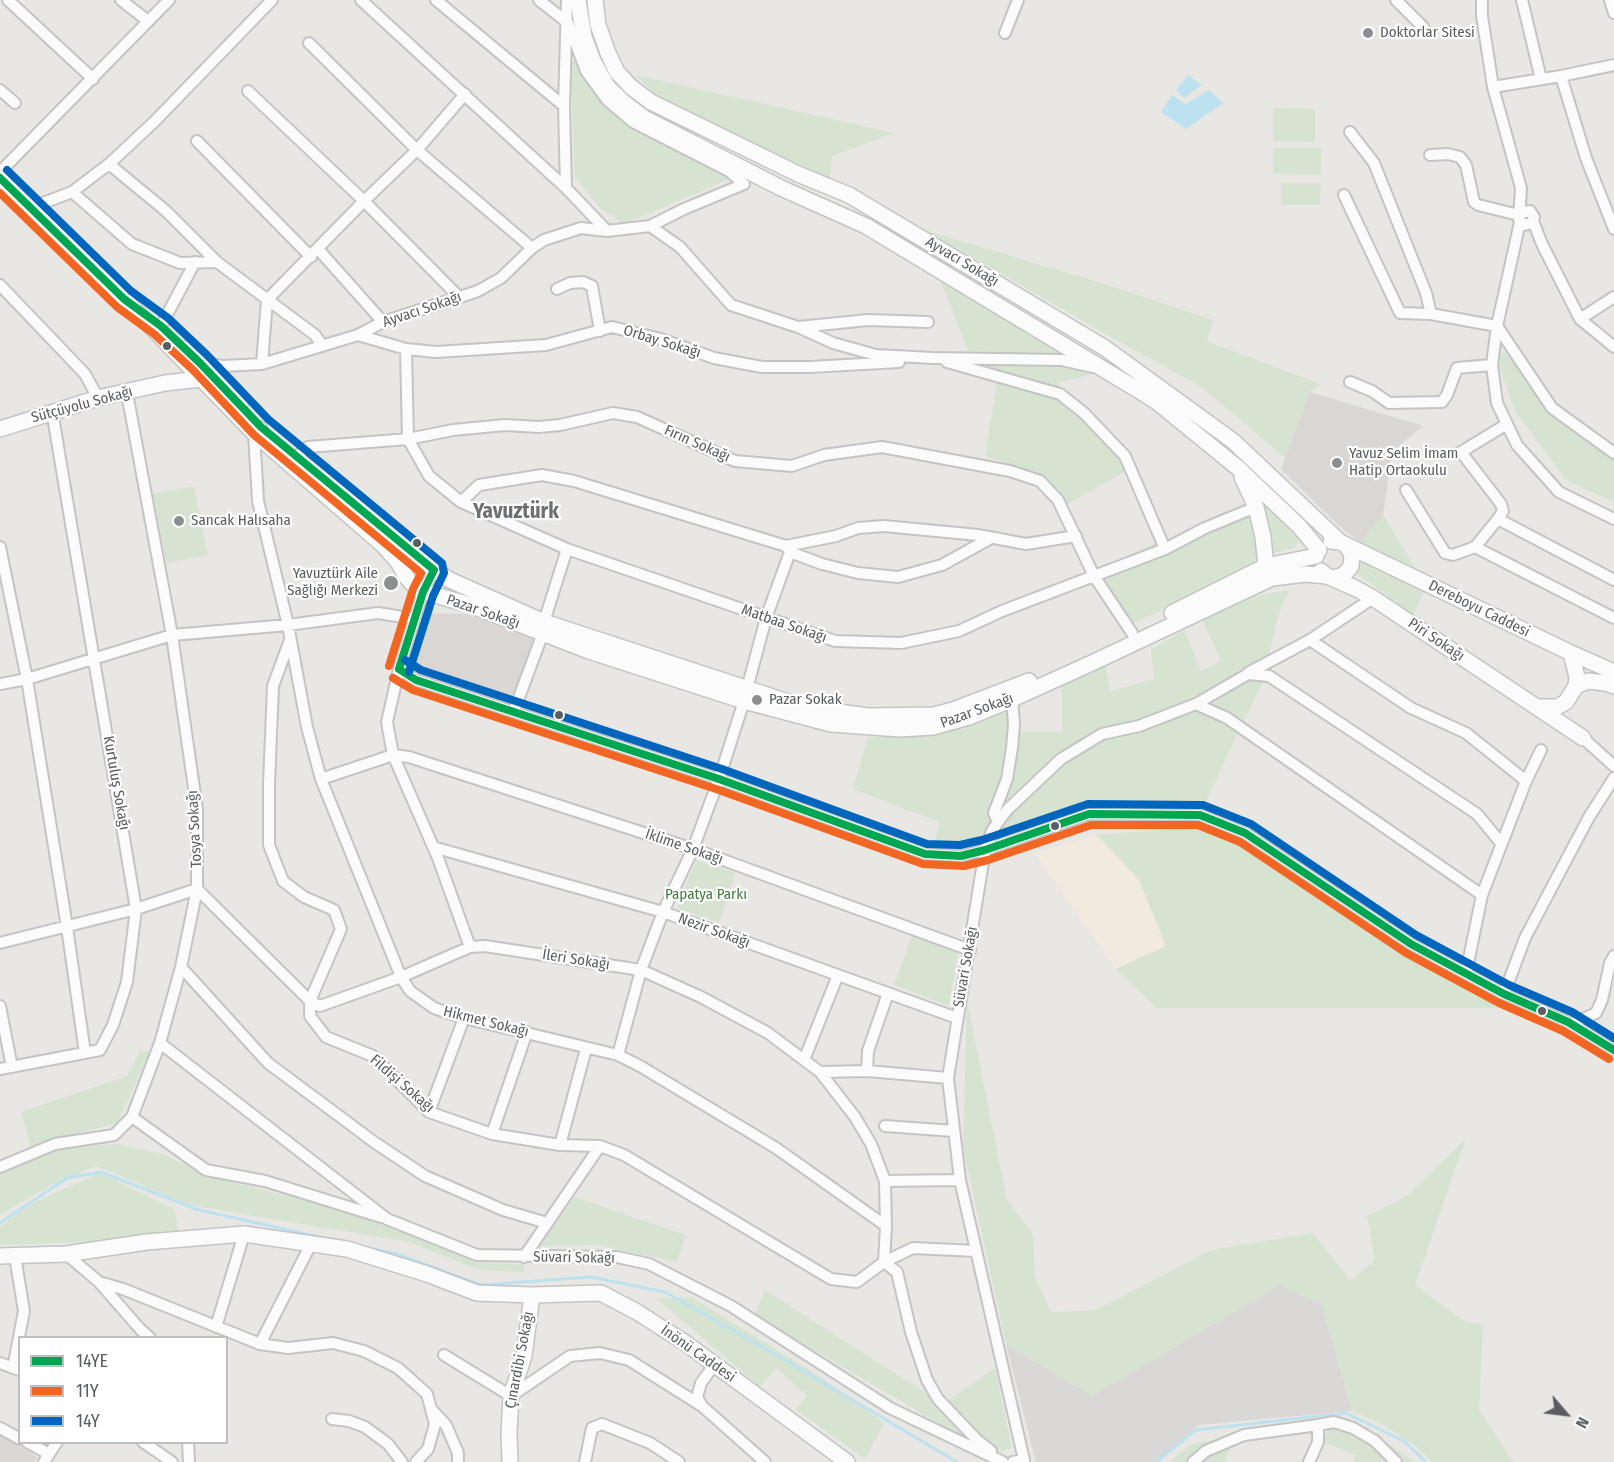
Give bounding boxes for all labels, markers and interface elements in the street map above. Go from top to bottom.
place label: Doktorlar Sitesi [1380,24,1475,42]
marker: Doktorlar Sitesi [1361,26,1375,40]
street label: Ayvacı Sokağı [922,233,1002,291]
street label: Ayvacı Sokağı [380,288,464,332]
street label: Orbay Sokağı [621,322,703,362]
unlabelled marker [161,340,173,352]
street label: Sütçüyolu Sokağı [29,383,135,427]
street label: Fırın Sokağı [661,421,733,467]
place label: Yavuz Selim İmam Hatip Ortaokulu [1349,445,1458,480]
marker: Yavuz Selim İmam Hatip Ortaokulu [1330,456,1344,470]
district label: Yavuztürk [473,499,559,525]
place label: Sancak Halısaha [191,512,291,530]
marker: Sancak Halısaha [172,514,186,528]
unlabelled marker [411,537,423,549]
place label: Yavuztürk Aile Sağlığı Merkezi [287,565,378,600]
marker: Yavuztürk Aile Sağlığı Merkezi [382,574,400,592]
street label: Dereboyu Caddesi [1425,577,1533,641]
street label: Pazar Sokağı [444,591,522,633]
street label: Matbaa Sokağı [739,601,829,647]
street label: Piri Sokağı [1404,615,1468,665]
street label: Pazar Sokağı [938,689,1016,733]
place label: Pazar Sokak [769,691,842,709]
marker: Pazar Sokak [750,693,764,707]
unlabelled marker [553,709,565,721]
street label: Kurtuluş Sokağı [99,734,133,832]
street label: Tosya Sokağı [184,790,206,868]
unlabelled marker [1049,820,1061,832]
street label: İklime Sokağı [643,825,725,869]
park label: Papatya Parkı [665,886,747,904]
street label: Nezir Sokağı [676,910,752,952]
street label: Süvari Sokağı [950,925,982,1009]
street label: İleri Sokağı [541,946,611,974]
street label: Hikmet Sokağı [441,1003,531,1041]
unlabelled marker [1536,1005,1548,1017]
street label: Fildişi Sokağı [366,1051,438,1117]
street label: Süvari Sokağı [533,1248,615,1268]
street label: Çınardibi Sokağı [502,1310,538,1410]
street label: İnönü Caddesi [657,1322,739,1386]
legend [18,1336,228,1444]
text: 14YE [76,1350,108,1372]
text: 11Y [76,1380,99,1402]
north arrow [1536,1384,1596,1444]
text: 14Y [76,1410,100,1432]
text: N [1572,1414,1593,1431]

